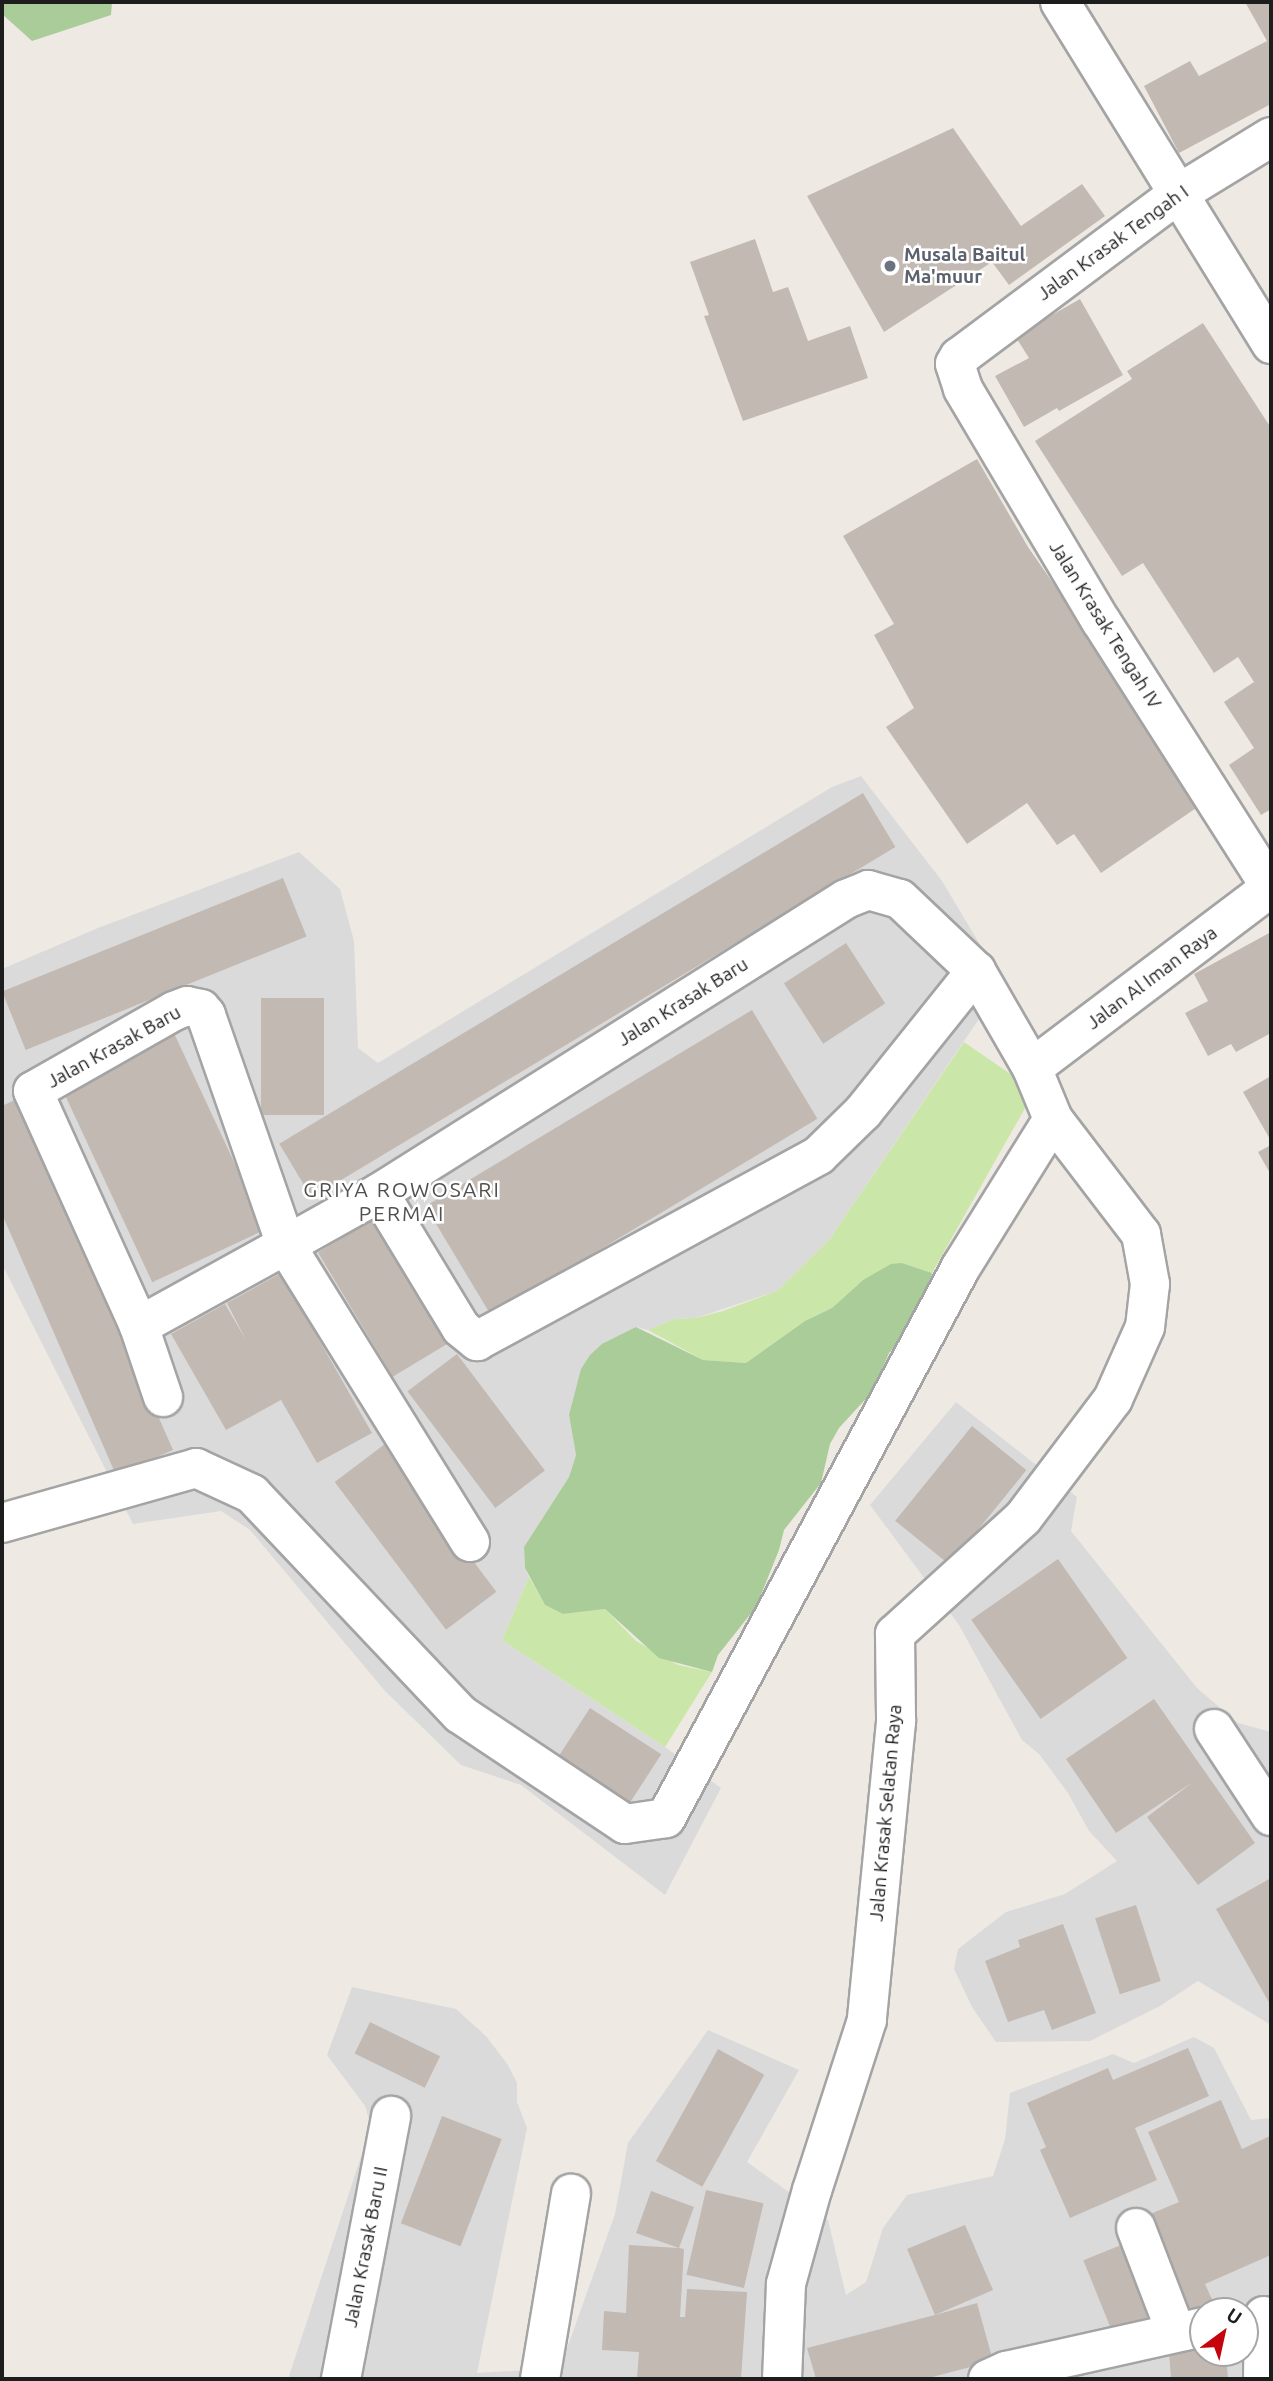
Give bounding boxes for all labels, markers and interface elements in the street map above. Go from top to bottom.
street label: Jalan Krasak Tengah I [1033,180,1193,306]
place label: Musala Baitul Ma'muur [904,244,1025,288]
marker: Musala Baitul Ma'muur [882,258,898,274]
street label: Jalan Krasak Tengah IV [1044,537,1166,713]
street label: Jalan Al Iman Raya [1082,922,1222,1034]
street label: Jalan Krasak Baru [614,953,752,1051]
street label: Jalan Krasak Baru [43,1001,185,1093]
district label: GRIYA ROWOSARI PERMAI [305,1176,499,1226]
street label: Jalan Krasak Selatan Raya [865,1704,907,1922]
street label: Jalan Krasak Baru II [339,2165,393,2329]
north arrow [1189,2297,1259,2367]
text: U [1223,2303,1246,2329]

